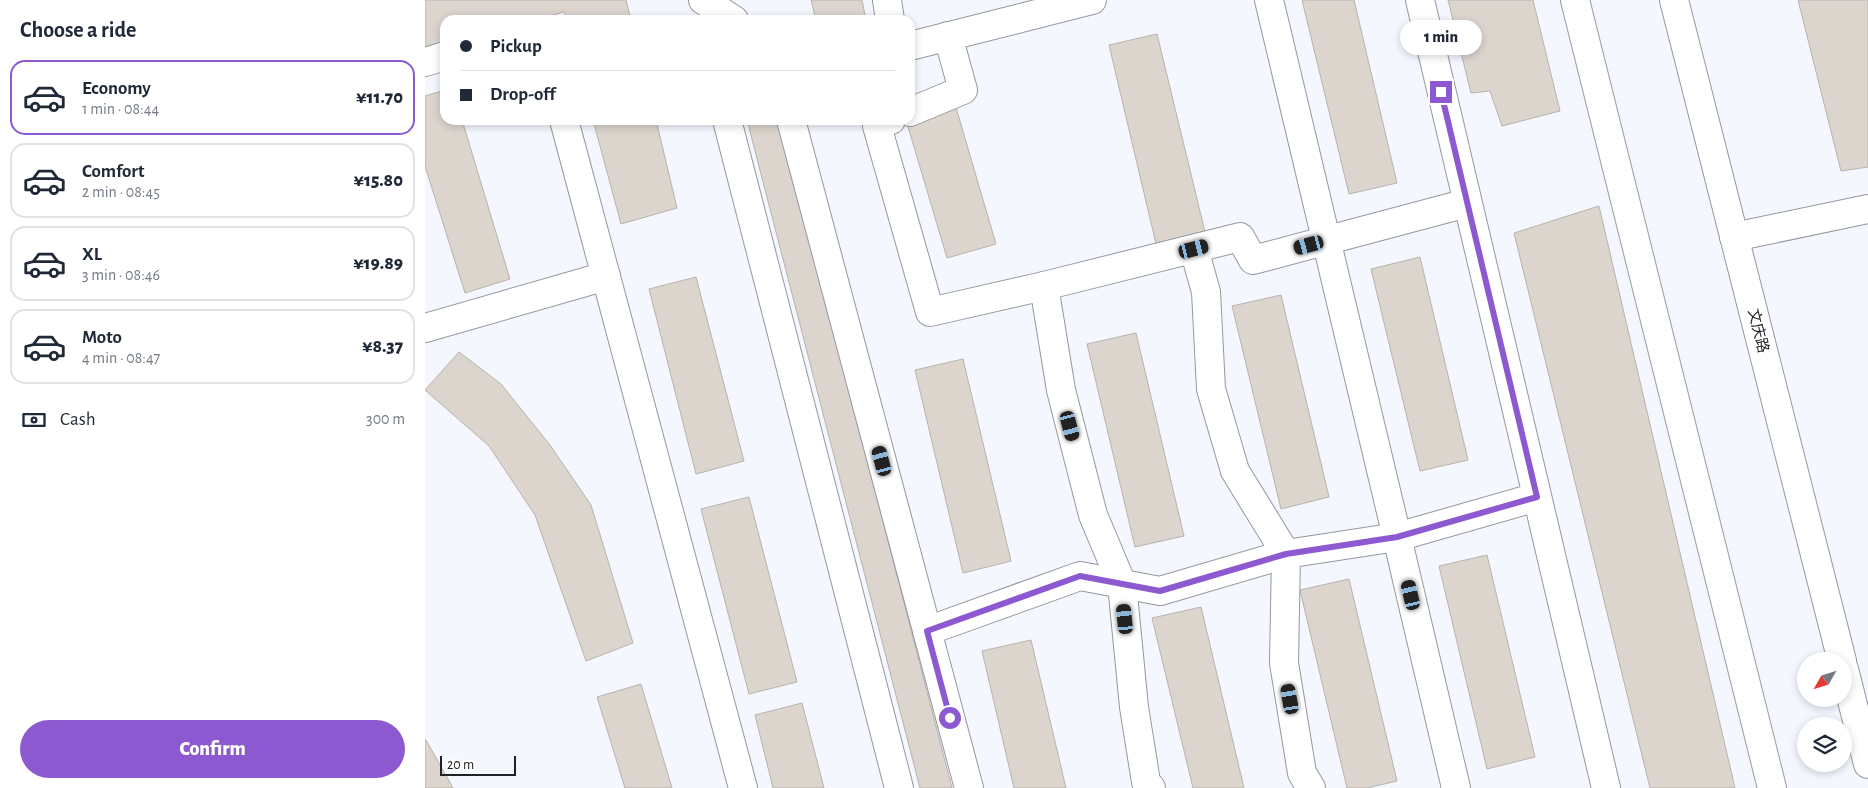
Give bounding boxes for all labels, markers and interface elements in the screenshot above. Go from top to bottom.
text: Choose a ride [20,19,136,41]
callout: 1 min [1400,19,1482,54]
text: 1 min [1424,29,1458,45]
text: Pickup [490,37,542,56]
icon: car [22,75,67,120]
text: Economy [82,79,151,98]
route end [1430,81,1452,103]
text: Drop-off [490,85,555,104]
text: ¥11.70 [356,88,403,107]
text: 1 min · 08:44 [82,101,159,117]
icon: car [22,158,67,203]
text: Comfort [82,162,144,181]
text: ¥15.80 [354,171,403,190]
text: 2 min · 08:45 [82,184,160,200]
car [1292,234,1325,256]
car [1177,238,1210,260]
icon: car [22,241,67,286]
text: XL [82,245,102,264]
text: ¥19.89 [353,254,403,273]
text: 3 min · 08:46 [82,267,160,283]
street label: 文庆路 [1745,307,1772,355]
icon: car [22,324,67,369]
text: Moto [82,328,122,347]
text: ¥8.37 [362,337,403,356]
text: 4 min · 08:47 [82,350,160,366]
icon: cash [20,406,48,434]
text: Cash [60,410,96,429]
car [1058,410,1081,442]
text: 300 m [366,411,405,427]
car [870,445,893,477]
car [1400,579,1421,611]
car [1115,603,1134,635]
north arrow [1797,652,1853,708]
map controls [1797,652,1852,772]
car [1280,683,1299,715]
route start [939,707,961,729]
button: layers [1797,717,1852,772]
button: Confirm [20,720,405,778]
scale bar [440,753,516,776]
text: 20 m [447,758,474,772]

